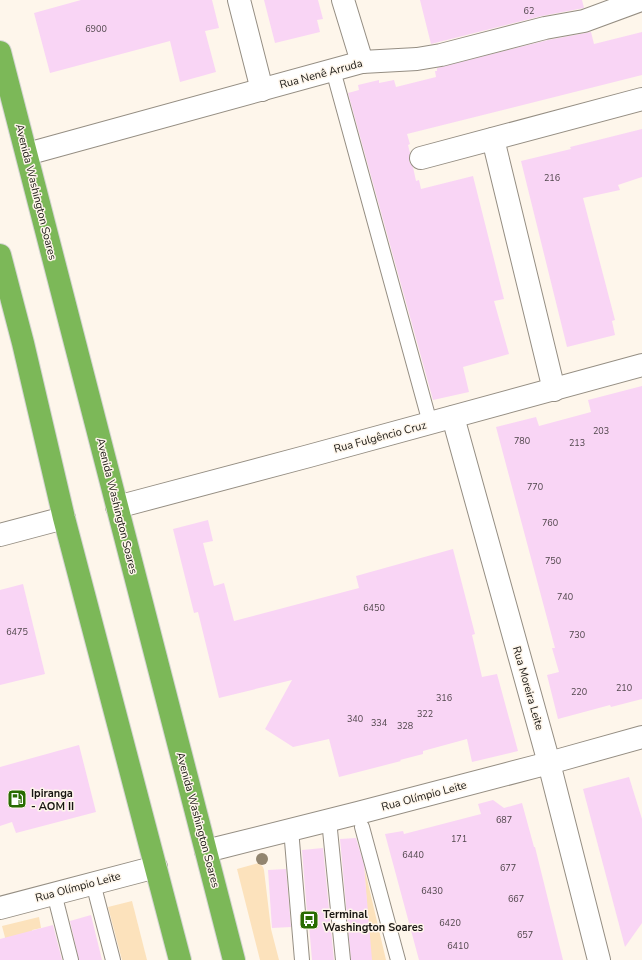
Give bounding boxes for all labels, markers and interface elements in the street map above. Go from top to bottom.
house number: 62 [524,5,534,17]
house number: 6900 [85,23,107,35]
street label: Rua Nenê Arruda [278,56,364,92]
street label: Avenida Washington Soares [12,122,60,262]
house number: 216 [544,172,560,184]
street label: Rua Fulgêncio Cruz [332,417,428,457]
house number: 203 [593,425,609,437]
house number: 780 [514,435,530,447]
street label: Avenida Washington Soares [93,436,141,576]
house number: 213 [569,437,585,449]
house number: 770 [527,481,543,493]
house number: 760 [542,517,558,529]
house number: 750 [545,555,561,567]
house number: 740 [557,591,573,603]
house number: 6450 [363,602,385,614]
house number: 6475 [6,626,28,638]
house number: 730 [569,629,585,641]
street label: Rua Moreira Leite [509,644,547,732]
house number: 210 [616,682,632,694]
house number: 220 [571,686,587,698]
house number: 316 [436,692,452,704]
house number: 322 [417,708,433,720]
house number: 340 [347,713,363,725]
house number: 334 [371,717,388,729]
house number: 328 [397,720,413,732]
street label: Avenida Washington Soares [173,751,223,889]
street label: Rua Olímpio Leite [380,777,468,815]
place label: Ipiranga - AOM II [31,786,74,814]
fuel station icon: Ipiranga - AOM II [6,788,28,810]
house number: 687 [496,814,512,826]
house number: 171 [451,833,467,845]
house number: 6440 [402,849,424,861]
house number: 677 [500,862,516,874]
street label: Rua Olímpio Leite [34,868,122,906]
house number: 6430 [421,885,443,897]
house number: 667 [508,893,524,905]
place label: Terminal Washington Soares [323,907,423,935]
bus stop icon: Terminal Washington Soares [298,909,320,931]
house number: 6420 [439,917,461,929]
house number: 657 [517,929,533,941]
house number: 6410 [447,940,469,952]

